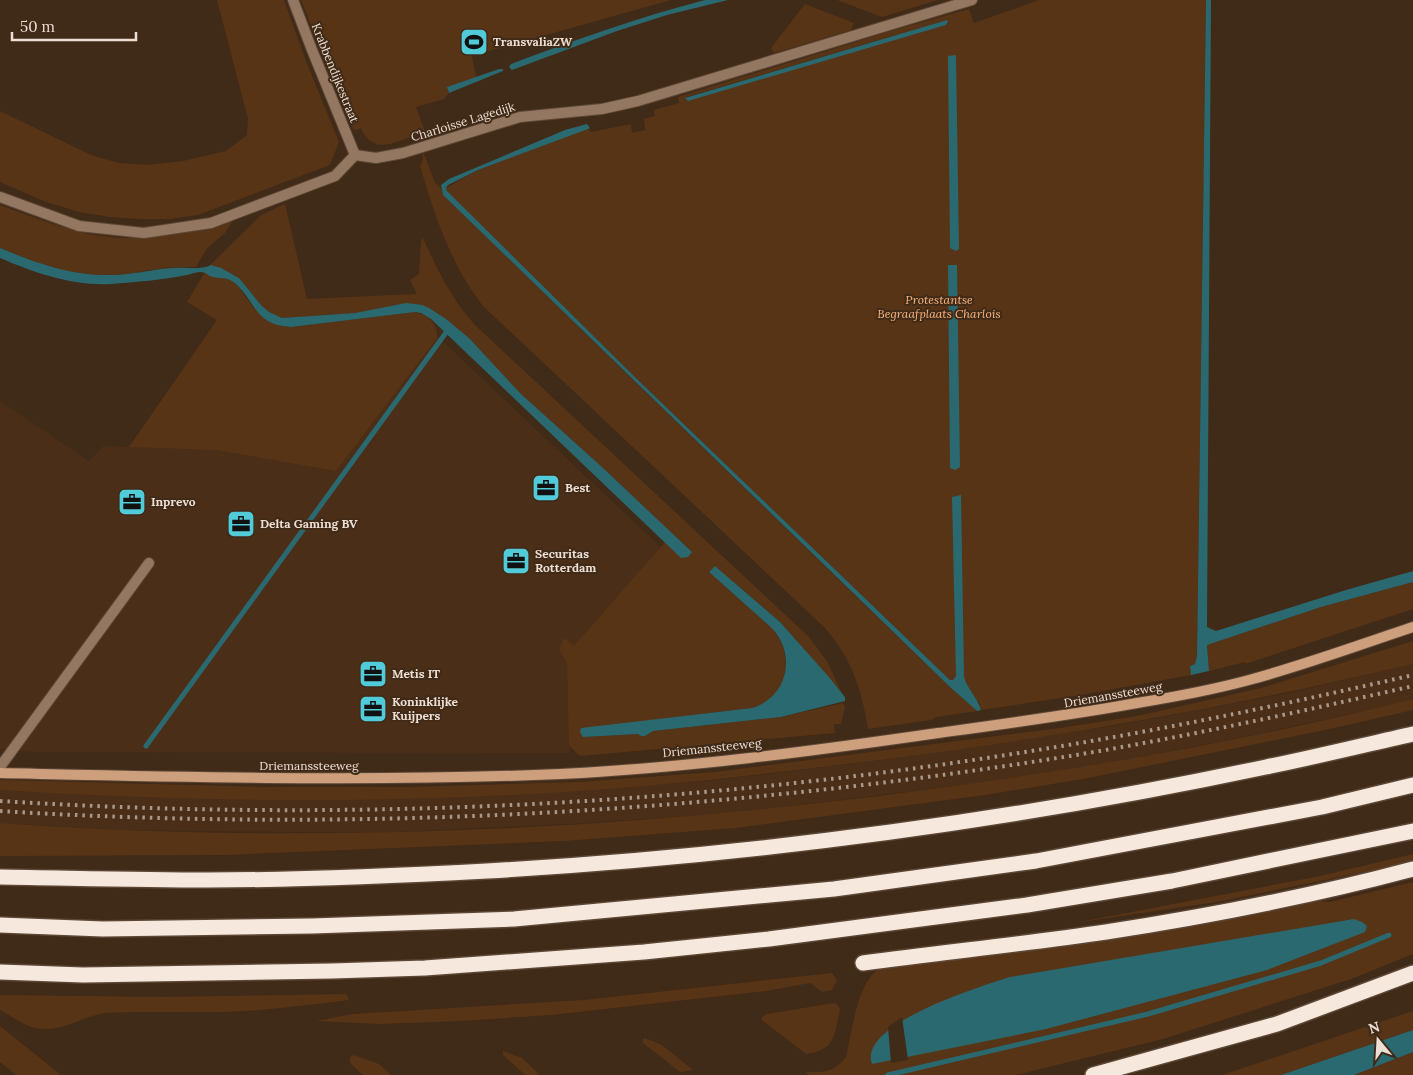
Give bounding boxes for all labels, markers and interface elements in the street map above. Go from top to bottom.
scale bar [12,10,136,42]
text: 50 m [20,17,55,36]
street label: Krabbendijkestraat [309,21,362,125]
sports icon: TransvaliaZW [459,27,489,57]
place label: TransvaliaZW [493,34,573,49]
street label: Charloisse Lagedijk [409,98,517,144]
park label: Protestantse Begraafplaats Charlois [877,292,1001,321]
office icon: Best [531,473,561,503]
place label: Best [565,480,591,495]
office icon: Inprevo [117,487,147,517]
place label: Inprevo [151,494,196,509]
office icon: Delta Gaming BV [226,509,256,539]
place label: Delta Gaming BV [260,516,358,531]
office icon: Securitas Rotterdam [501,546,531,576]
place label: Securitas Rotterdam [535,546,596,575]
office icon: Metis IT [358,659,388,689]
place label: Metis IT [392,666,440,681]
street label: Driemanssteeweg [1063,678,1164,711]
office icon: Koninklijke Kuijpers [358,694,388,724]
place label: Koninklijke Kuijpers [392,694,458,723]
street label: Driemanssteeweg [662,735,763,760]
street label: Driemanssteeweg [259,758,359,773]
north arrow [1353,1015,1403,1065]
text: N [1366,1017,1382,1038]

